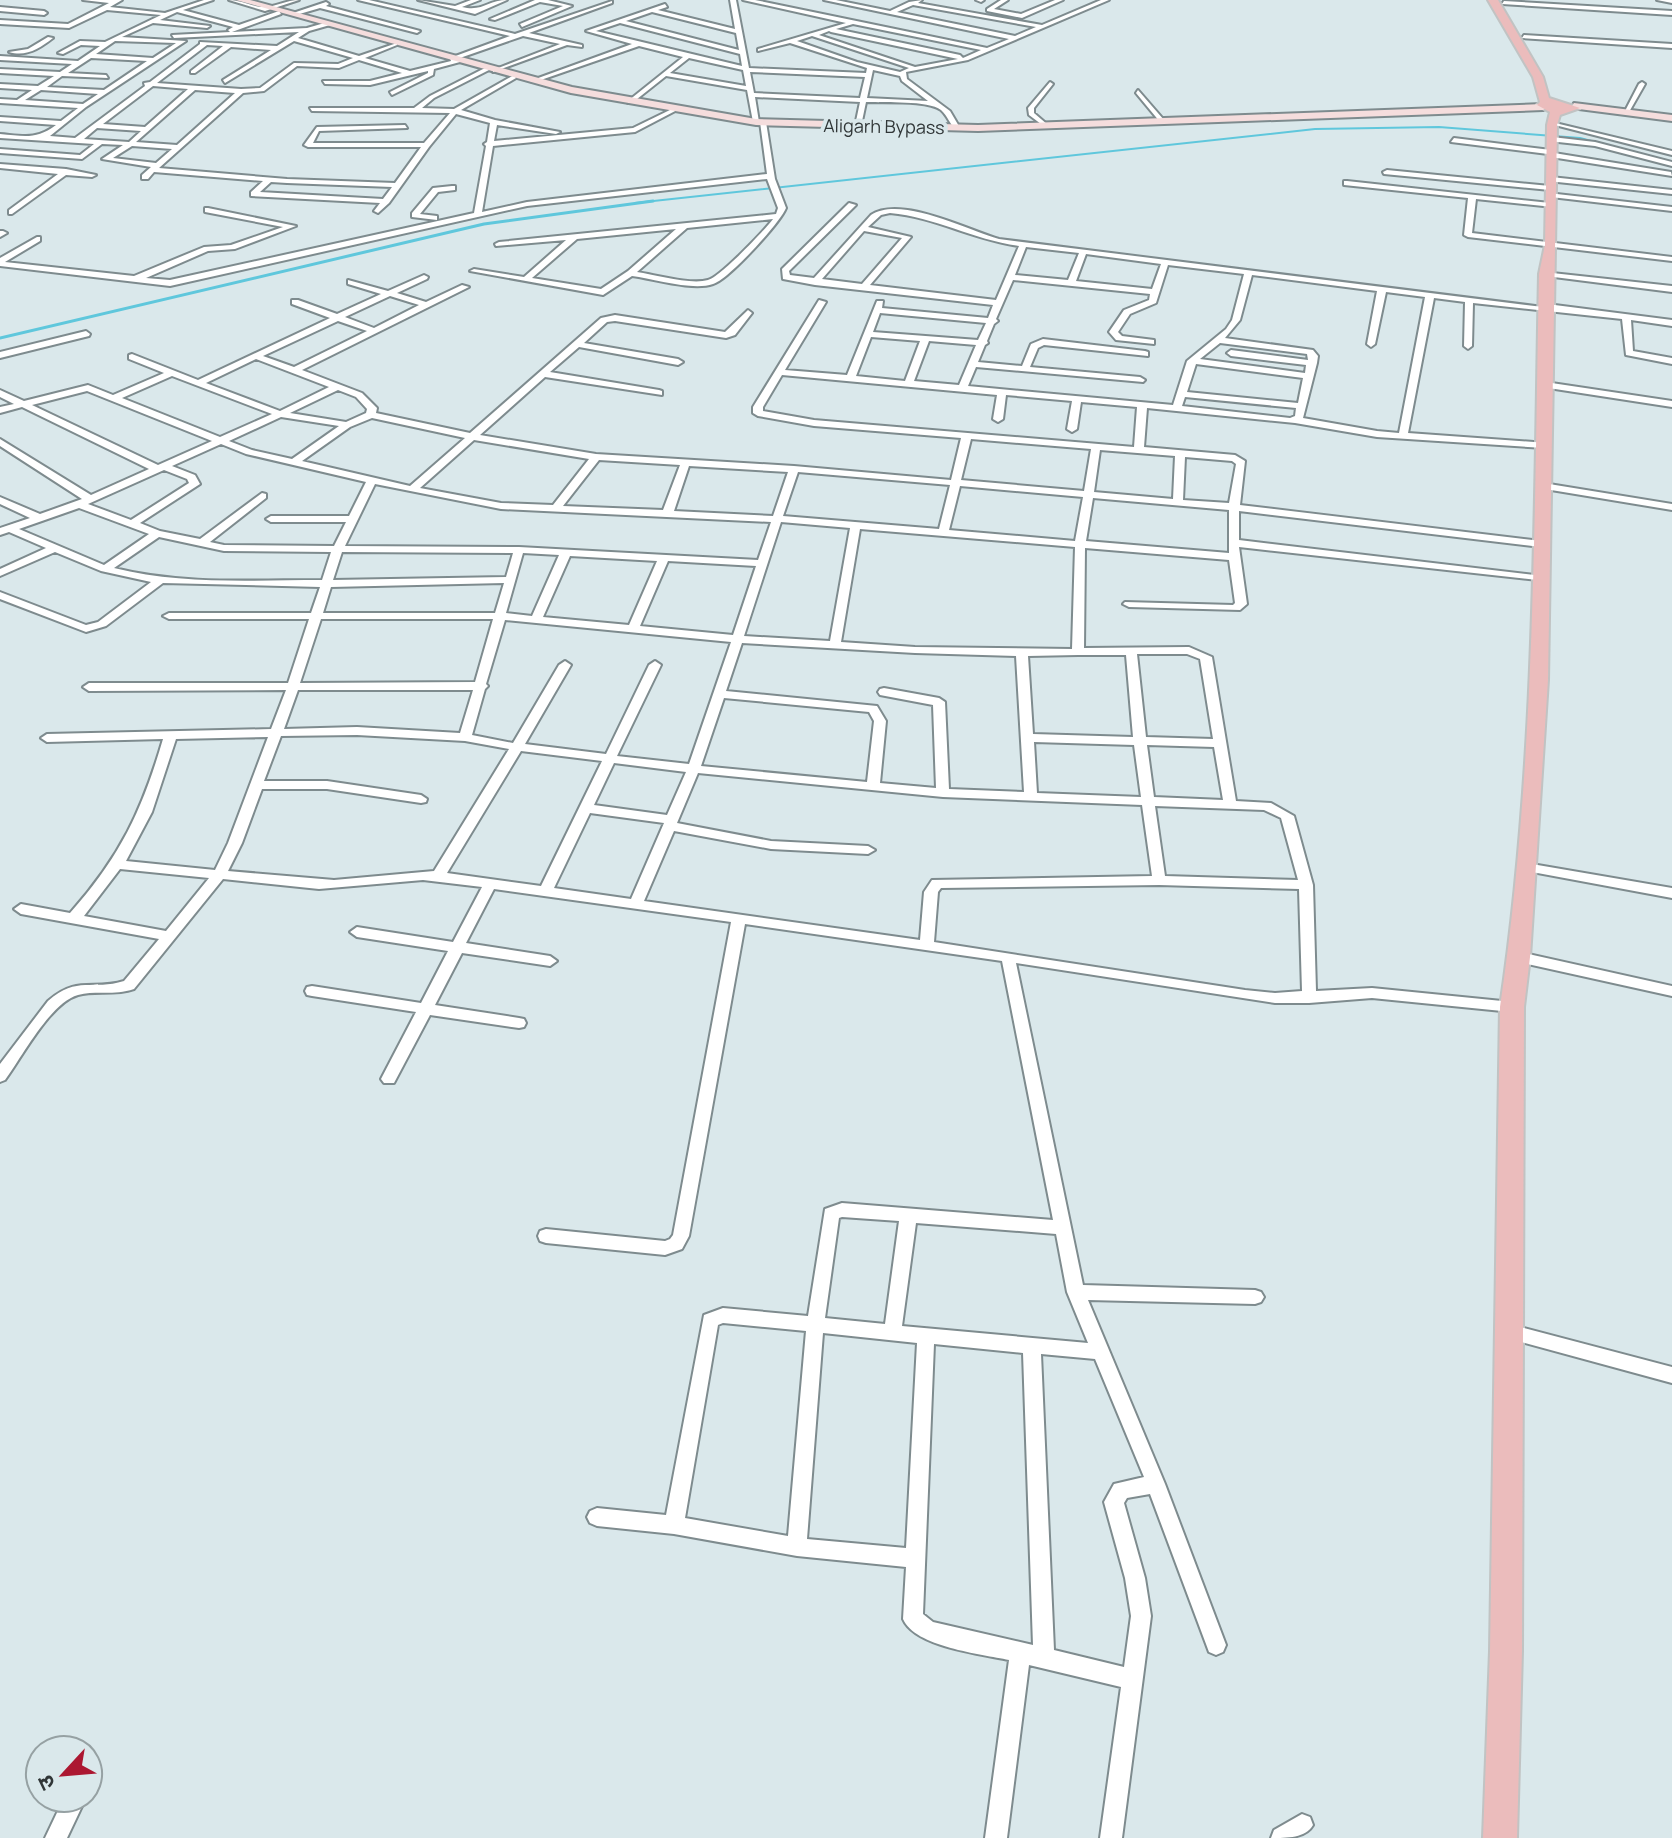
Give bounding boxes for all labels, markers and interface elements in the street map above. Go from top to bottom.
street label: Aligarh Bypass [823,113,945,139]
north arrow [24,1734,104,1814]
text: उ [29,1769,62,1795]

